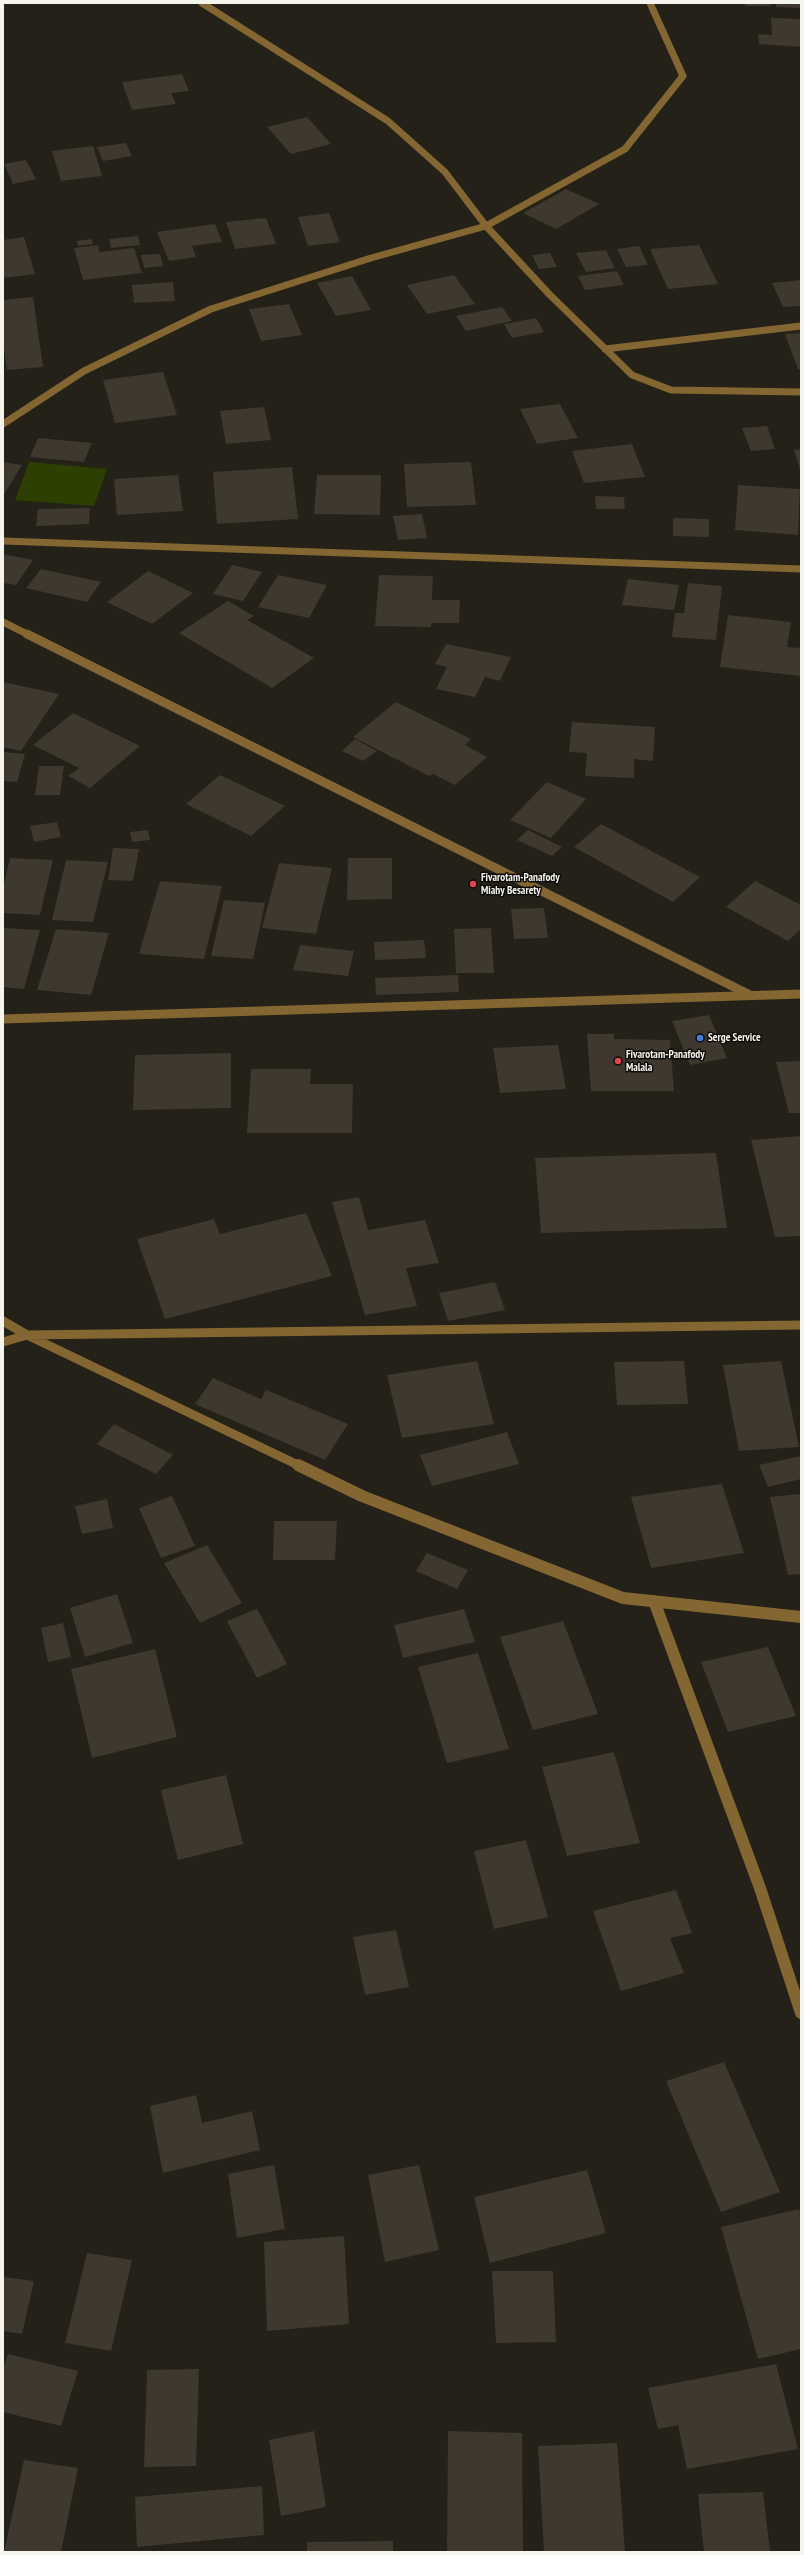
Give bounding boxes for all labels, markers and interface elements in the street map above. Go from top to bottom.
place label: Fivarotam-Panafody Miahy Besarety [481,871,560,897]
marker: Fivarotam-Panafody Miahy Besarety [468,879,478,889]
place label: Serge Service [708,1031,761,1045]
marker: Serge Service [695,1033,705,1043]
place label: Fivarotam-Panafody Malala [626,1048,705,1074]
marker: Fivarotam-Panafody Malala [613,1056,623,1066]

